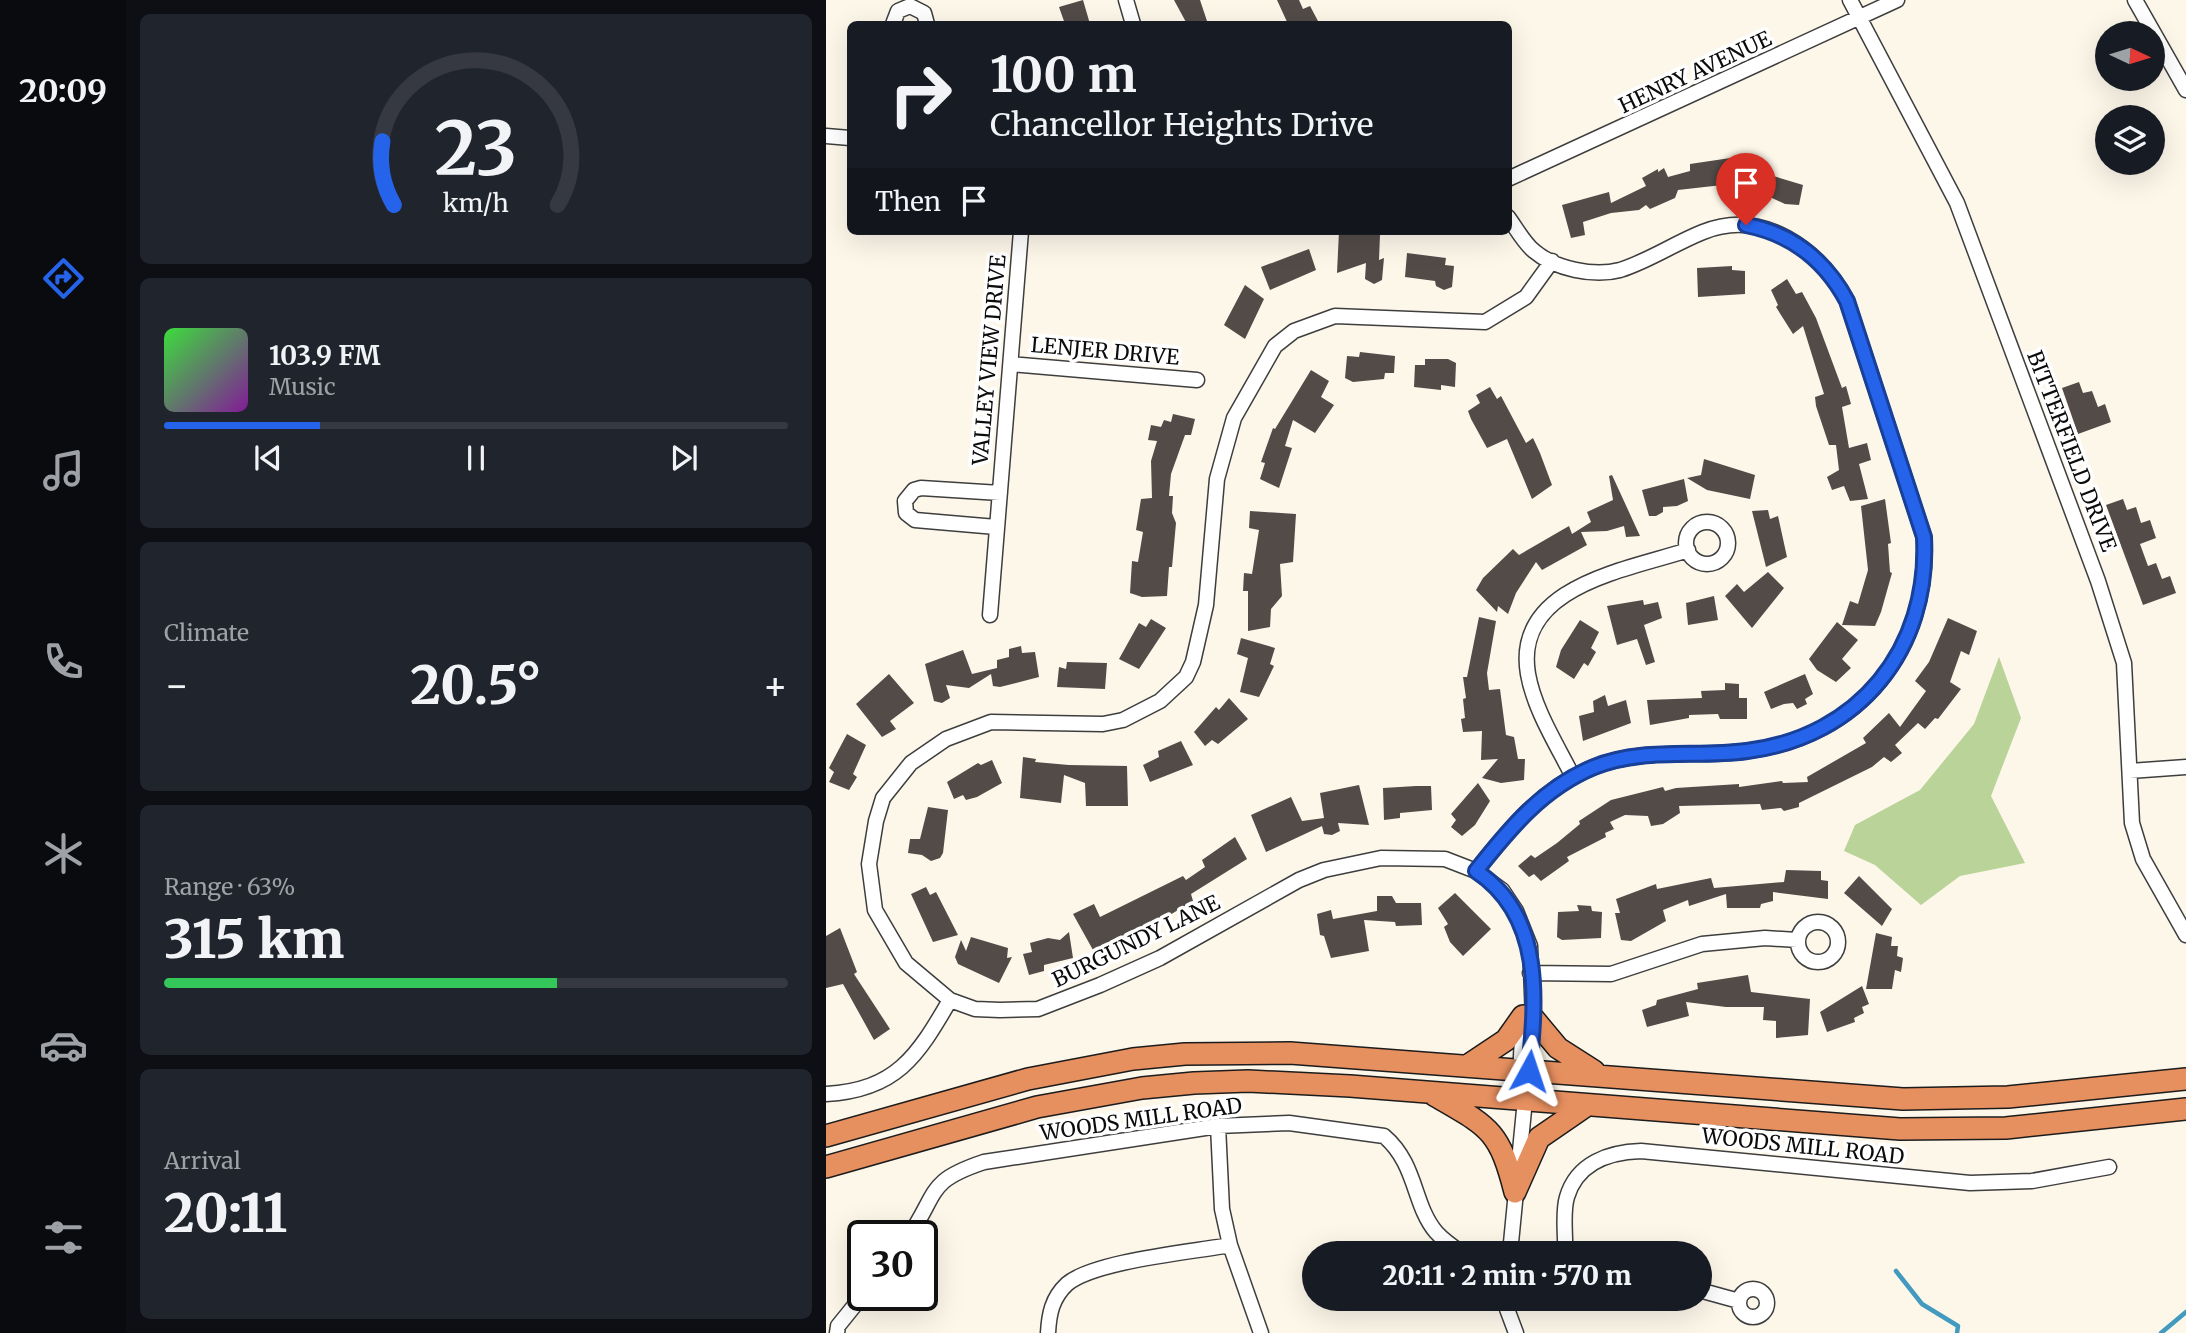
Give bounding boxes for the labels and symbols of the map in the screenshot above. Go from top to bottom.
north arrow [2095,21,2165,91]
street label: HENRY AVENUE [1614,25,1776,119]
pin [1716,153,1776,225]
street label: VALLEY VIEW DRIVE [966,253,1012,467]
street label: LENJER DRIVE [1030,331,1181,371]
street label: BITTERFIELD DRIVE [2021,347,2123,556]
street label: BURGUNDY LANE [1048,888,1225,993]
position arrow [1492,1034,1566,1108]
street label: WOODS MILL ROAD [1037,1091,1244,1147]
street label: WOODS MILL ROAD [1699,1122,1906,1170]
speed limit sign: 30 [847,1220,938,1311]

